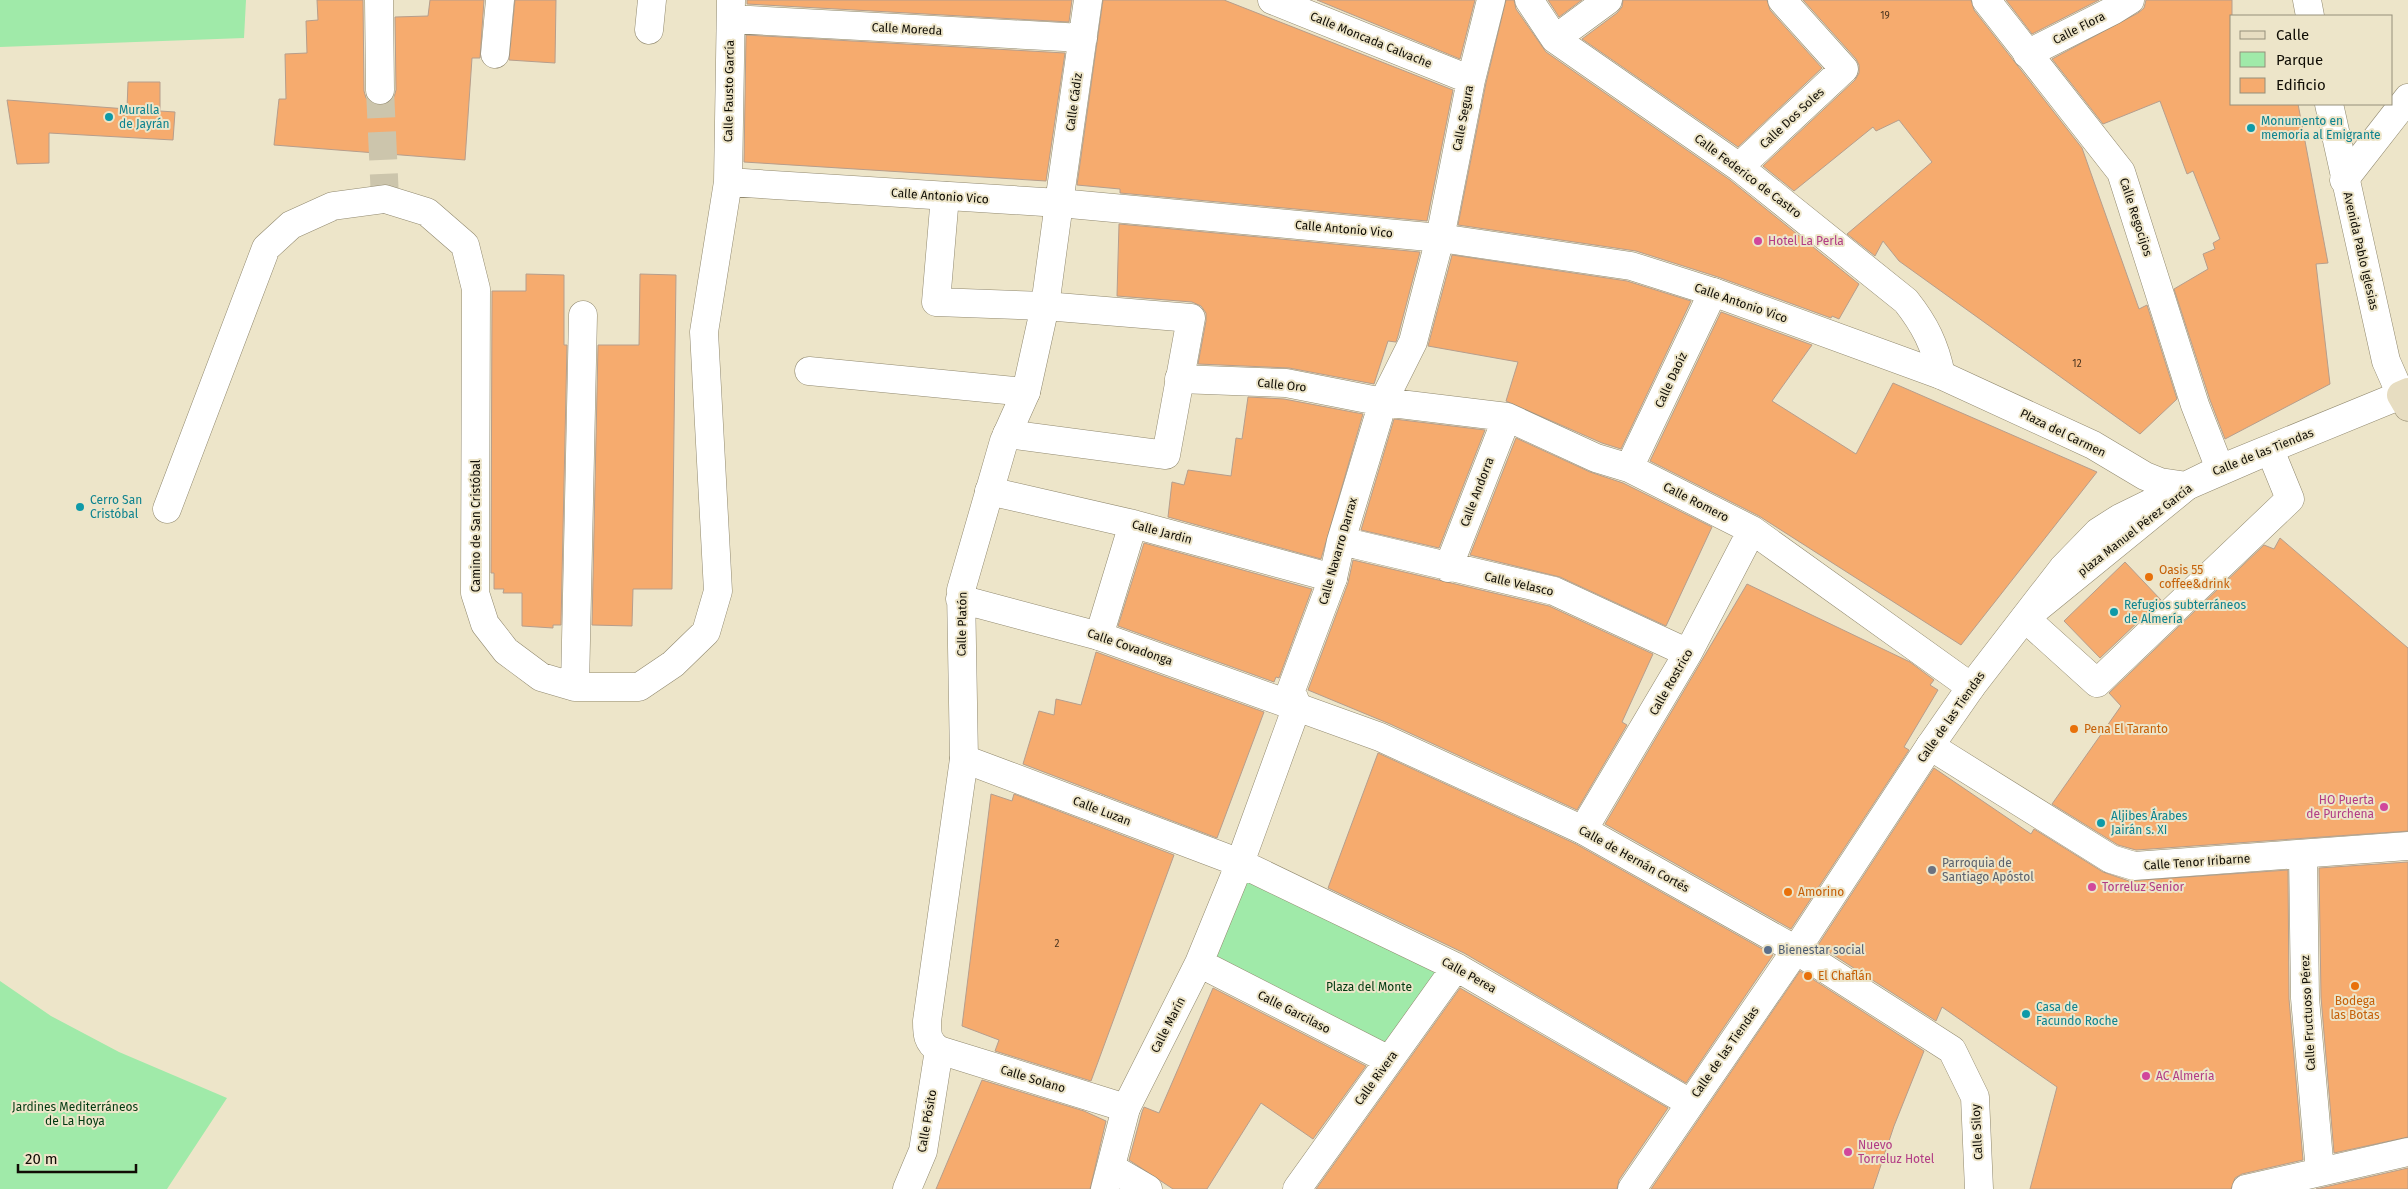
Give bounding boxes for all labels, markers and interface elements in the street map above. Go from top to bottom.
street label: Calle Moncada Calvache [1308,9,1434,71]
street label: Calle Flora [2051,9,2107,47]
house number: 19 [1880,10,1890,22]
legend [2230,15,2393,105]
street label: Calle Moreda [871,20,943,38]
text: Calle [2276,26,2309,44]
street label: Calle Fausto García [721,40,737,142]
text: Parque [2276,51,2323,69]
street label: Calle Cádiz [1063,72,1085,132]
text: Edificio [2276,76,2326,94]
street label: Calle Segura [1450,84,1476,152]
street label: Calle Dos Soles [1757,85,1827,151]
place label: Muralla de Jayrán [119,103,170,131]
marker: Muralla de Jayrán [103,111,115,123]
place label: Monumento en memoria al Emigrante [2261,114,2381,142]
marker: Monumento en memoria al Emigrante [2245,122,2257,134]
street label: Calle Federico de Castro [1692,131,1804,221]
street label: Calle Regocijos [2117,176,2155,258]
street label: Calle Antonio Vico [891,186,989,206]
street label: Avenida Pablo Iglesias [2341,190,2382,312]
street label: Calle Antonio Vico [1295,218,1393,240]
place label: Hotel La Perla [1768,234,1844,248]
marker: Hotel La Perla [1752,235,1764,247]
street label: Calle Antonio Vico [1692,280,1790,326]
street label: Calle Daoíz [1652,350,1690,410]
house number: 12 [2072,358,2082,370]
street label: Calle Oro [1257,375,1307,395]
street label: Plaza del Carmen [2018,406,2108,460]
street label: Calle de las Tiendas [2210,425,2316,479]
street label: Calle Andorra [1457,455,1497,529]
street label: Camino de San Cristóbal [469,459,483,592]
street label: Calle Romero [1661,479,1731,525]
street label: plaza Manuel Pérez García [2075,481,2195,579]
place label: Cerro San Cristóbal [90,493,142,521]
street label: Calle Navarro Darrax [1316,496,1360,606]
marker: Cerro San Cristóbal [74,501,86,513]
street label: Calle Jardin [1130,517,1194,547]
place label: Oasis 55 coffee&drink [2159,563,2230,591]
street label: Calle Velasco [1483,569,1555,599]
marker: Oasis 55 coffee&drink [2143,571,2155,583]
street label: Calle Platón [954,592,970,656]
place label: Refugios subterráneos de Almería [2124,598,2246,626]
marker: Refugios subterráneos de Almería [2108,606,2120,618]
street label: Calle Covadonga [1086,626,1174,668]
street label: Calle Rostrico [1646,646,1696,718]
street label: Calle de las Tiendas [1914,669,1988,765]
place label: Pena El Taranto [2084,722,2168,736]
marker: Pena El Taranto [2068,723,2080,735]
place label: HO Puerta de Purchena [2306,793,2374,821]
street label: Calle Luzan [1071,794,1133,828]
marker: HO Puerta de Purchena [2378,801,2390,813]
place label: Aljibes Árabes Jairán s. XI [2111,808,2188,837]
marker: Aljibes Árabes Jairán s. XI [2095,817,2107,829]
street label: Calle de Hernán Cortés [1576,823,1692,895]
street label: Calle Tenor Iribarne [2143,851,2251,873]
place label: Parroquia de Santiago Apóstol [1942,856,2034,884]
marker: Parroquia de Santiago Apóstol [1926,864,1938,876]
place label: Torreluz Senior [2102,880,2184,894]
marker: Torreluz Senior [2086,881,2098,893]
place label: Amorino [1798,885,1844,899]
marker: Amorino [1782,886,1794,898]
house number: 2 [1055,938,1060,950]
place label: Bienestar social [1778,943,1865,957]
marker: Bienestar social [1762,944,1774,956]
street label: Calle Perea [1439,954,1499,996]
street label: Calle Fructuoso Pérez [2298,955,2318,1071]
place label: El Chaflán [1818,969,1872,983]
marker: El Chaflán [1802,970,1814,982]
park label: Plaza del Monte [1326,980,1412,994]
marker: Bodega las Botas [2349,980,2361,992]
street label: Calle Garcilaso [1255,988,1333,1036]
place label: Bodega las Botas [2330,994,2380,1022]
street label: Calle Marín [1148,995,1188,1055]
place label: Casa de Facundo Roche [2036,1000,2118,1028]
street label: Calle de las Tiendas [1688,1004,1762,1100]
marker: Casa de Facundo Roche [2020,1008,2032,1020]
street label: Calle Rivera [1352,1048,1400,1108]
street label: Calle Solano [999,1062,1067,1096]
place label: AC Almería [2156,1069,2214,1083]
marker: AC Almería [2140,1070,2152,1082]
street label: Calle Pósito [915,1089,939,1153]
park label: Jardines Mediterráneos de La Hoya [12,1100,138,1128]
street label: Calle Siloy [1969,1104,1985,1160]
place label: Nuevo Torreluz Hotel [1858,1138,1935,1166]
scale bar [18,1142,135,1174]
marker: Nuevo Torreluz Hotel [1842,1146,1854,1158]
text: 20 m [25,1150,58,1168]

